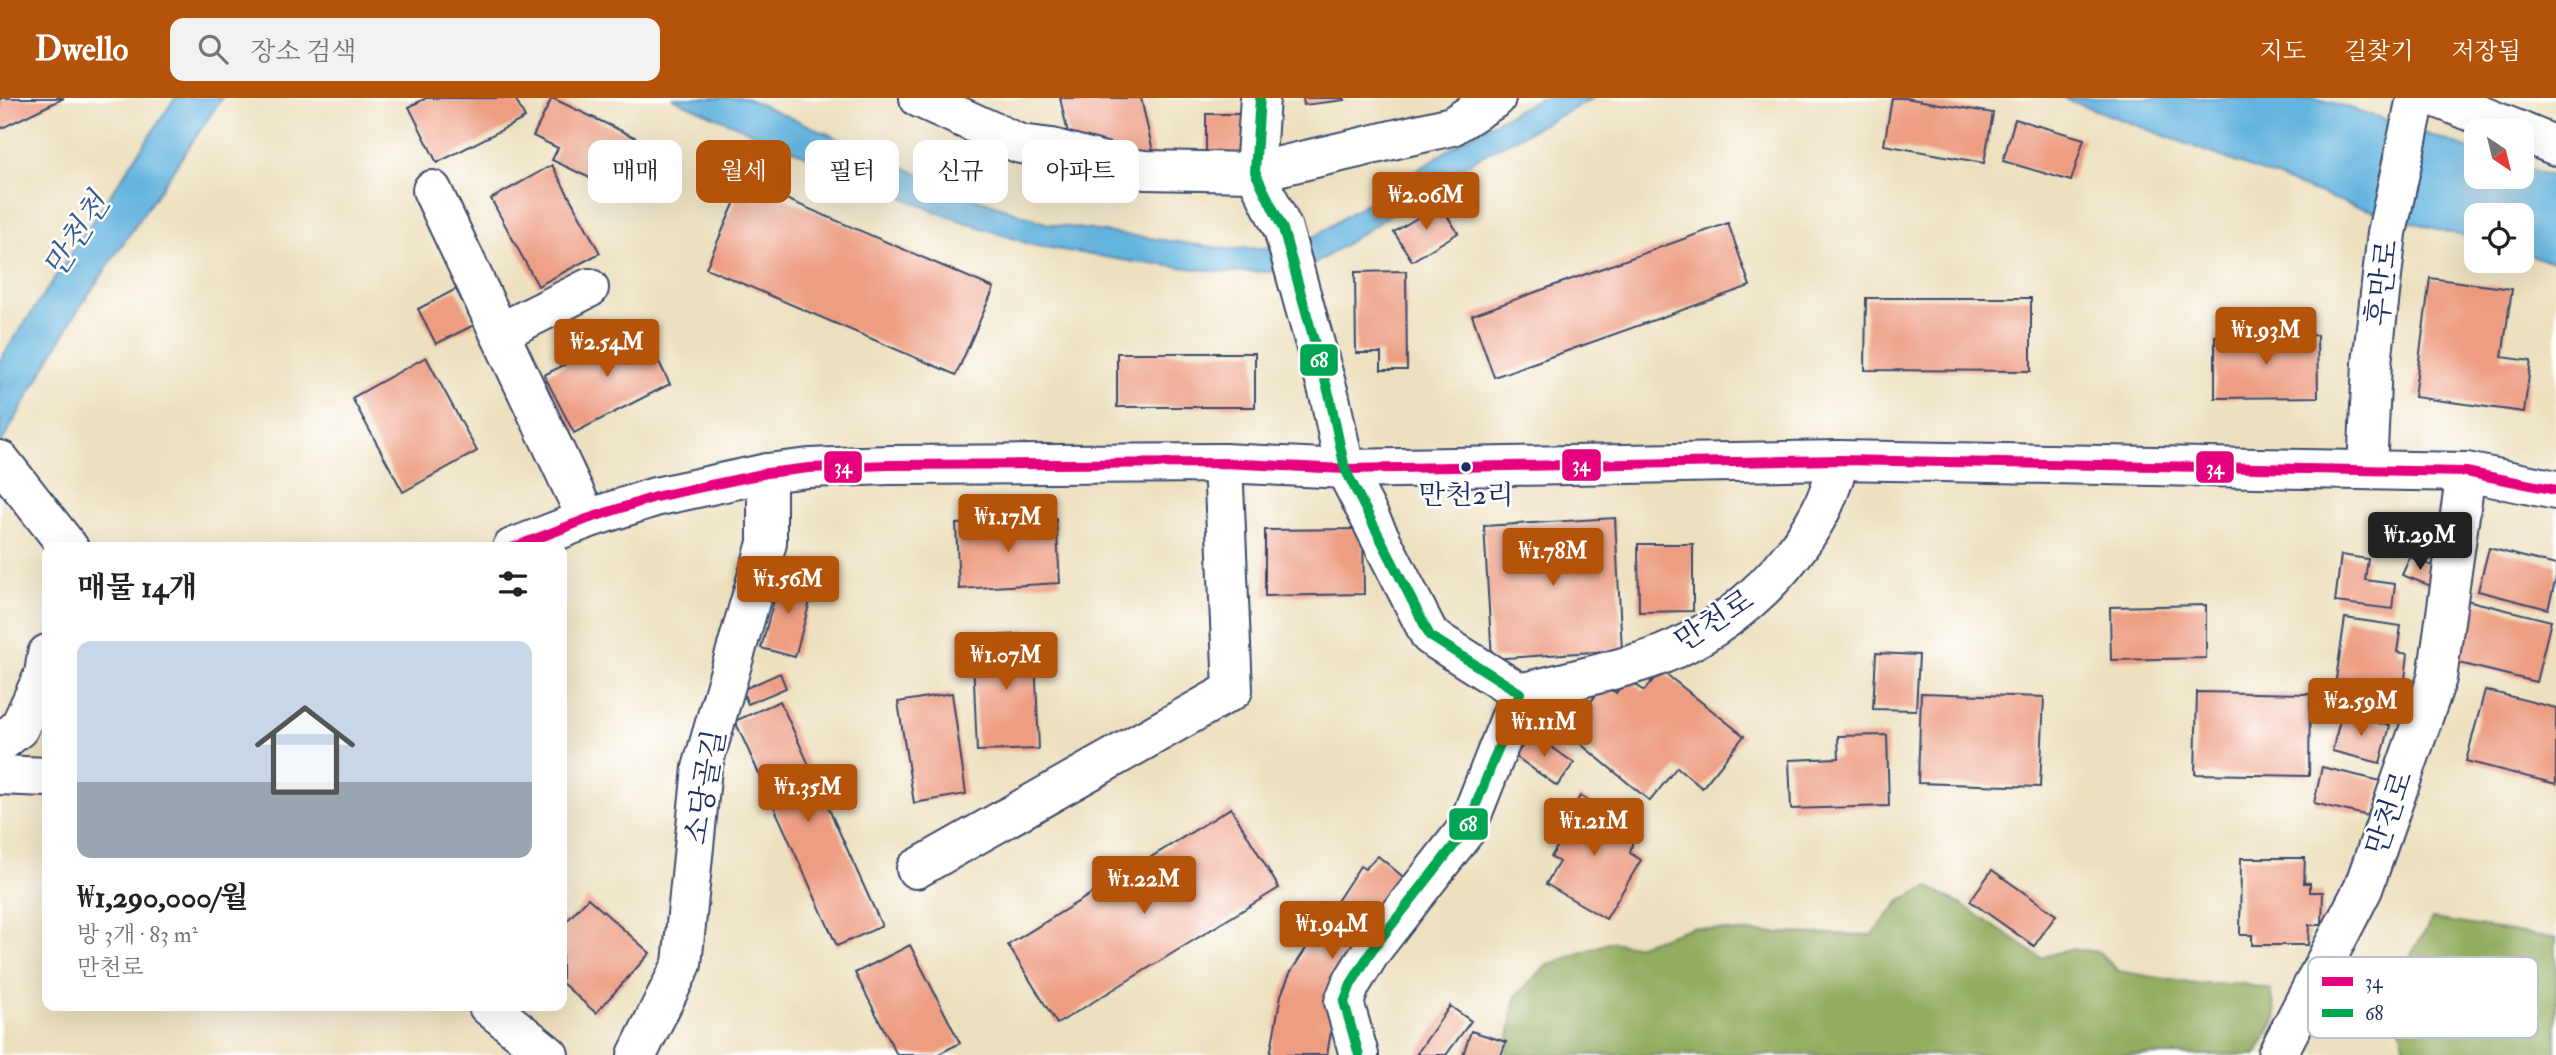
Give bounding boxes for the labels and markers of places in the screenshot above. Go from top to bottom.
pin: ₩2.06M [1369,172,1483,232]
pin: ₩1.93M [2209,308,2323,367]
pin: ₩2.54M [550,320,664,379]
marker: 만천2리 [1459,460,1473,474]
place label: 만천2리 [1418,478,1514,513]
pin: ₩1.17M [951,494,1065,554]
pin: ₩1.29M [2363,512,2477,572]
pin: ₩1.78M [1496,528,1610,588]
pin: ₩1.56M [731,556,845,616]
pin: ₩1.07M [949,632,1063,692]
pin: ₩2.59M [2304,678,2418,738]
pin: ₩1.11M [1487,700,1601,759]
pin: ₩1.35M [751,764,865,824]
pin: ₩1.21M [1537,798,1651,858]
pin: ₩1.22M [1087,856,1201,916]
pin: ₩1.94M [1275,902,1389,961]

